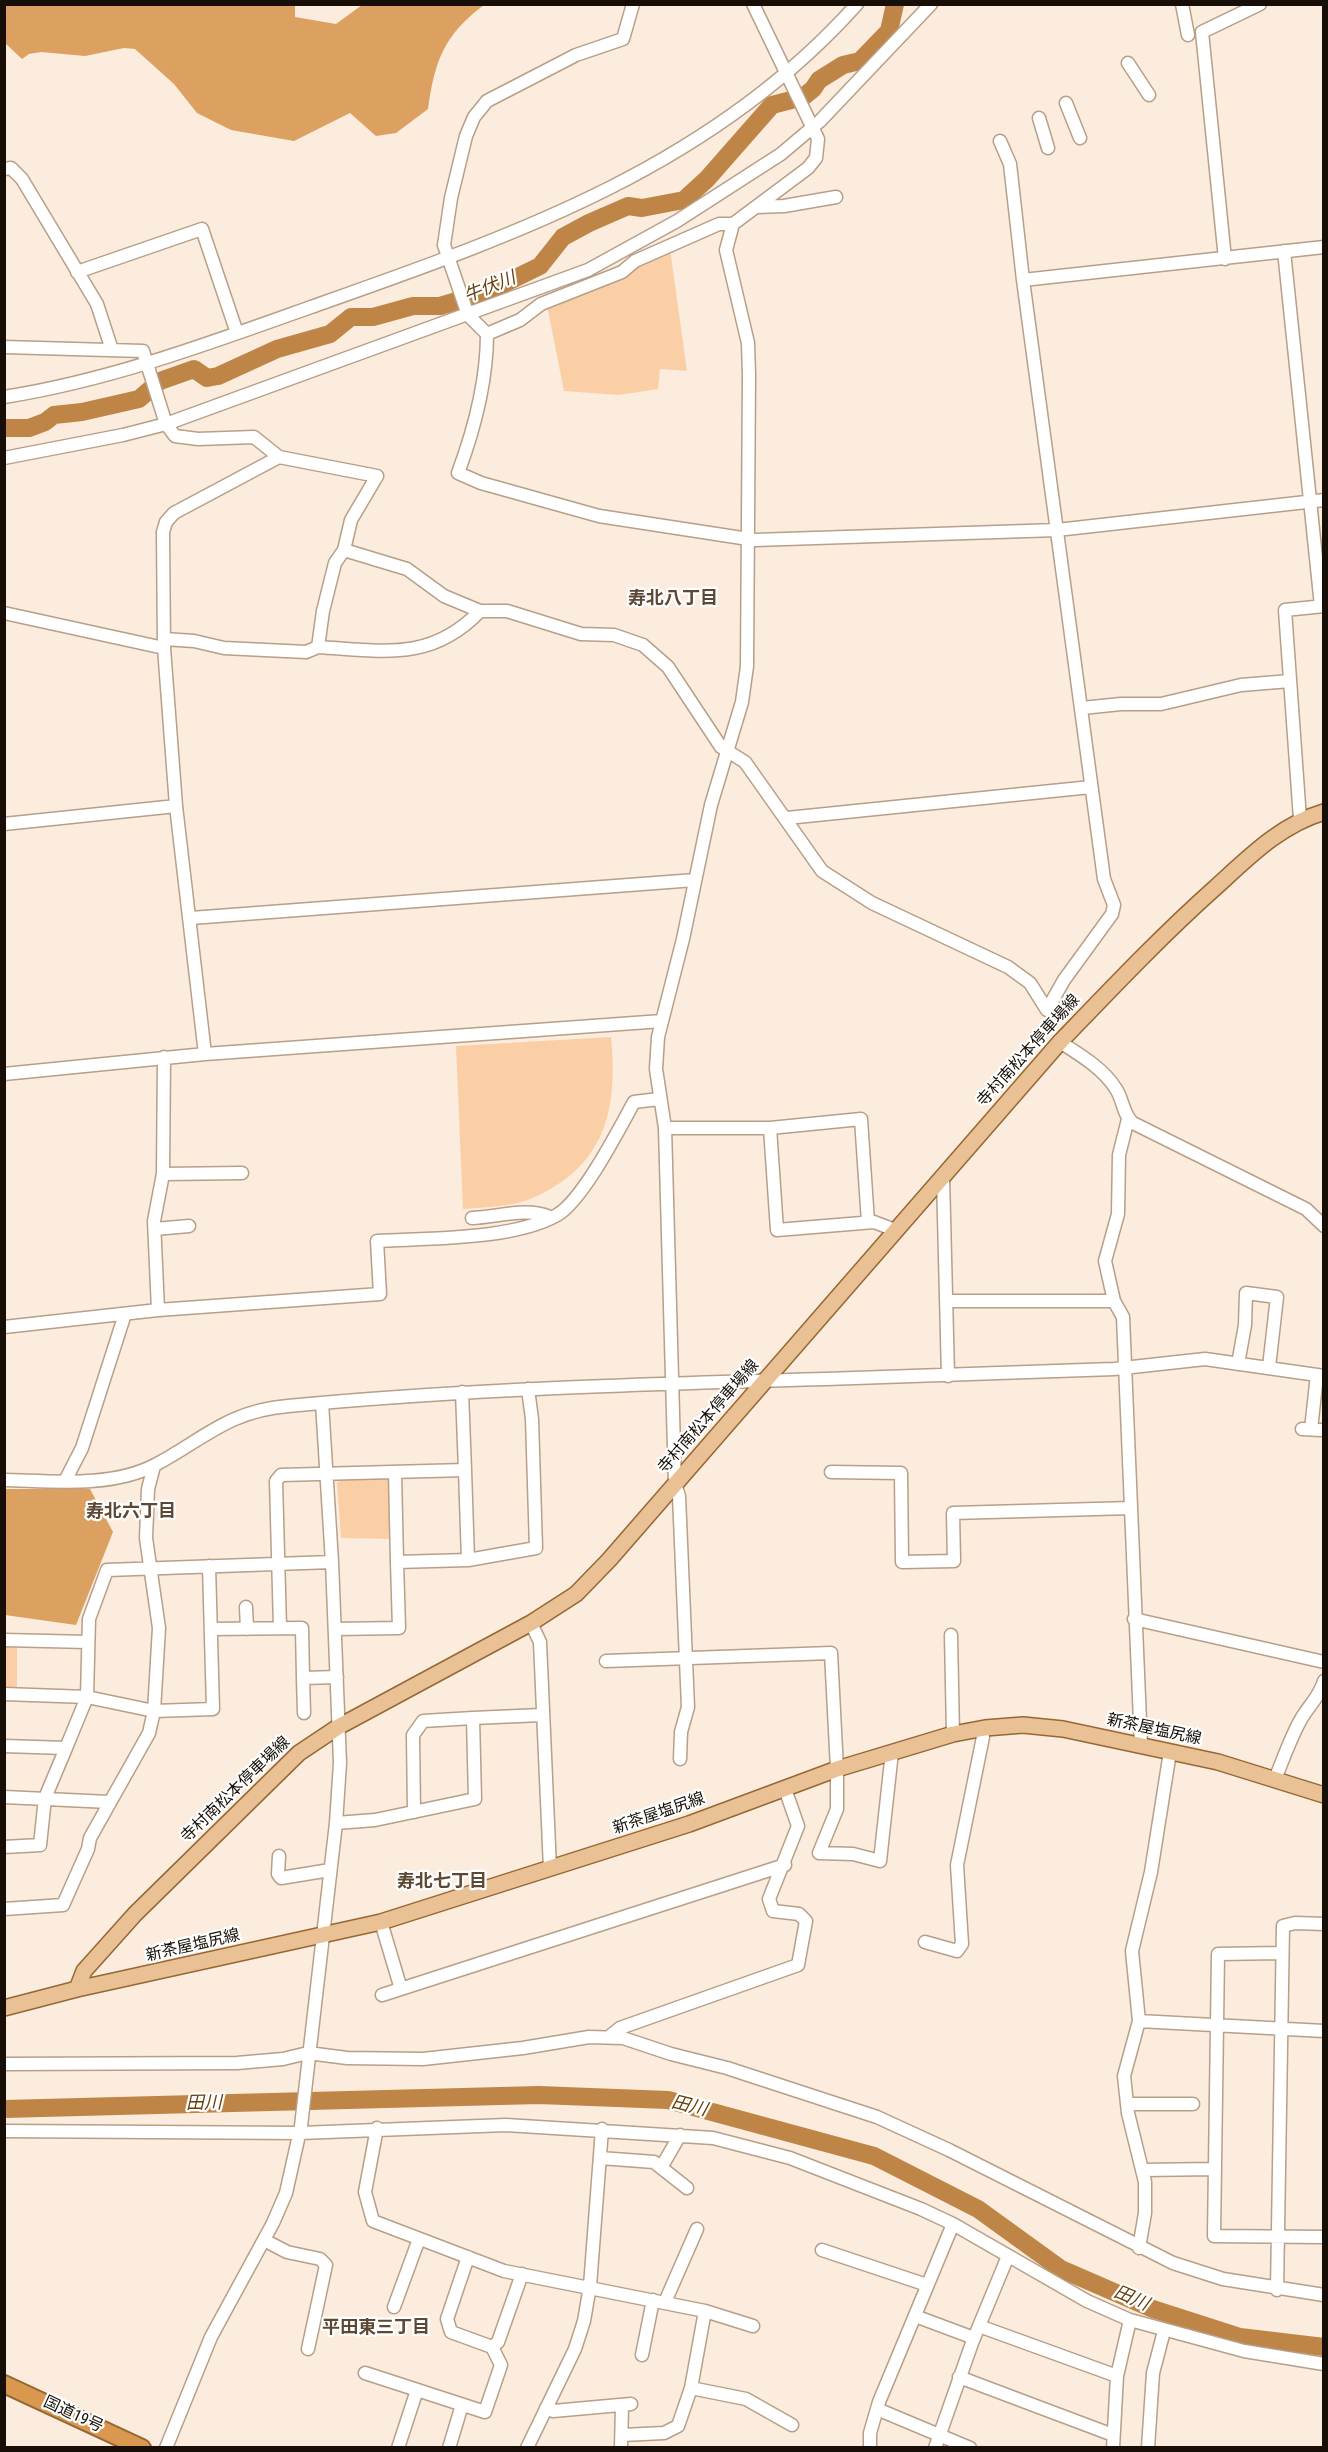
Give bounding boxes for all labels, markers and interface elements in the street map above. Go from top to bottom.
water label: 牛伏川 [461,268,519,308]
district label: 寿北八丁目 [628,588,718,610]
street label: 寺村南松本停車場線 [974,991,1084,1111]
street label: 寺村南松本停車場線 [655,1356,763,1478]
district label: 寿北六丁目 [86,1501,176,1523]
street label: 新茶屋塩尻線 [1105,1711,1203,1749]
street label: 寺村南松本停車場線 [178,1733,294,1847]
street label: 新茶屋塩尻線 [610,1789,708,1839]
district label: 寿北七丁目 [397,1871,487,1893]
street label: 新茶屋塩尻線 [144,1926,242,1966]
water label: 田川 [669,2092,709,2122]
water label: 田川 [186,2093,222,2115]
water label: 田川 [1110,2282,1152,2316]
district label: 平田東三丁目 [322,2317,430,2339]
street label: 国道19号 [40,2393,106,2437]

